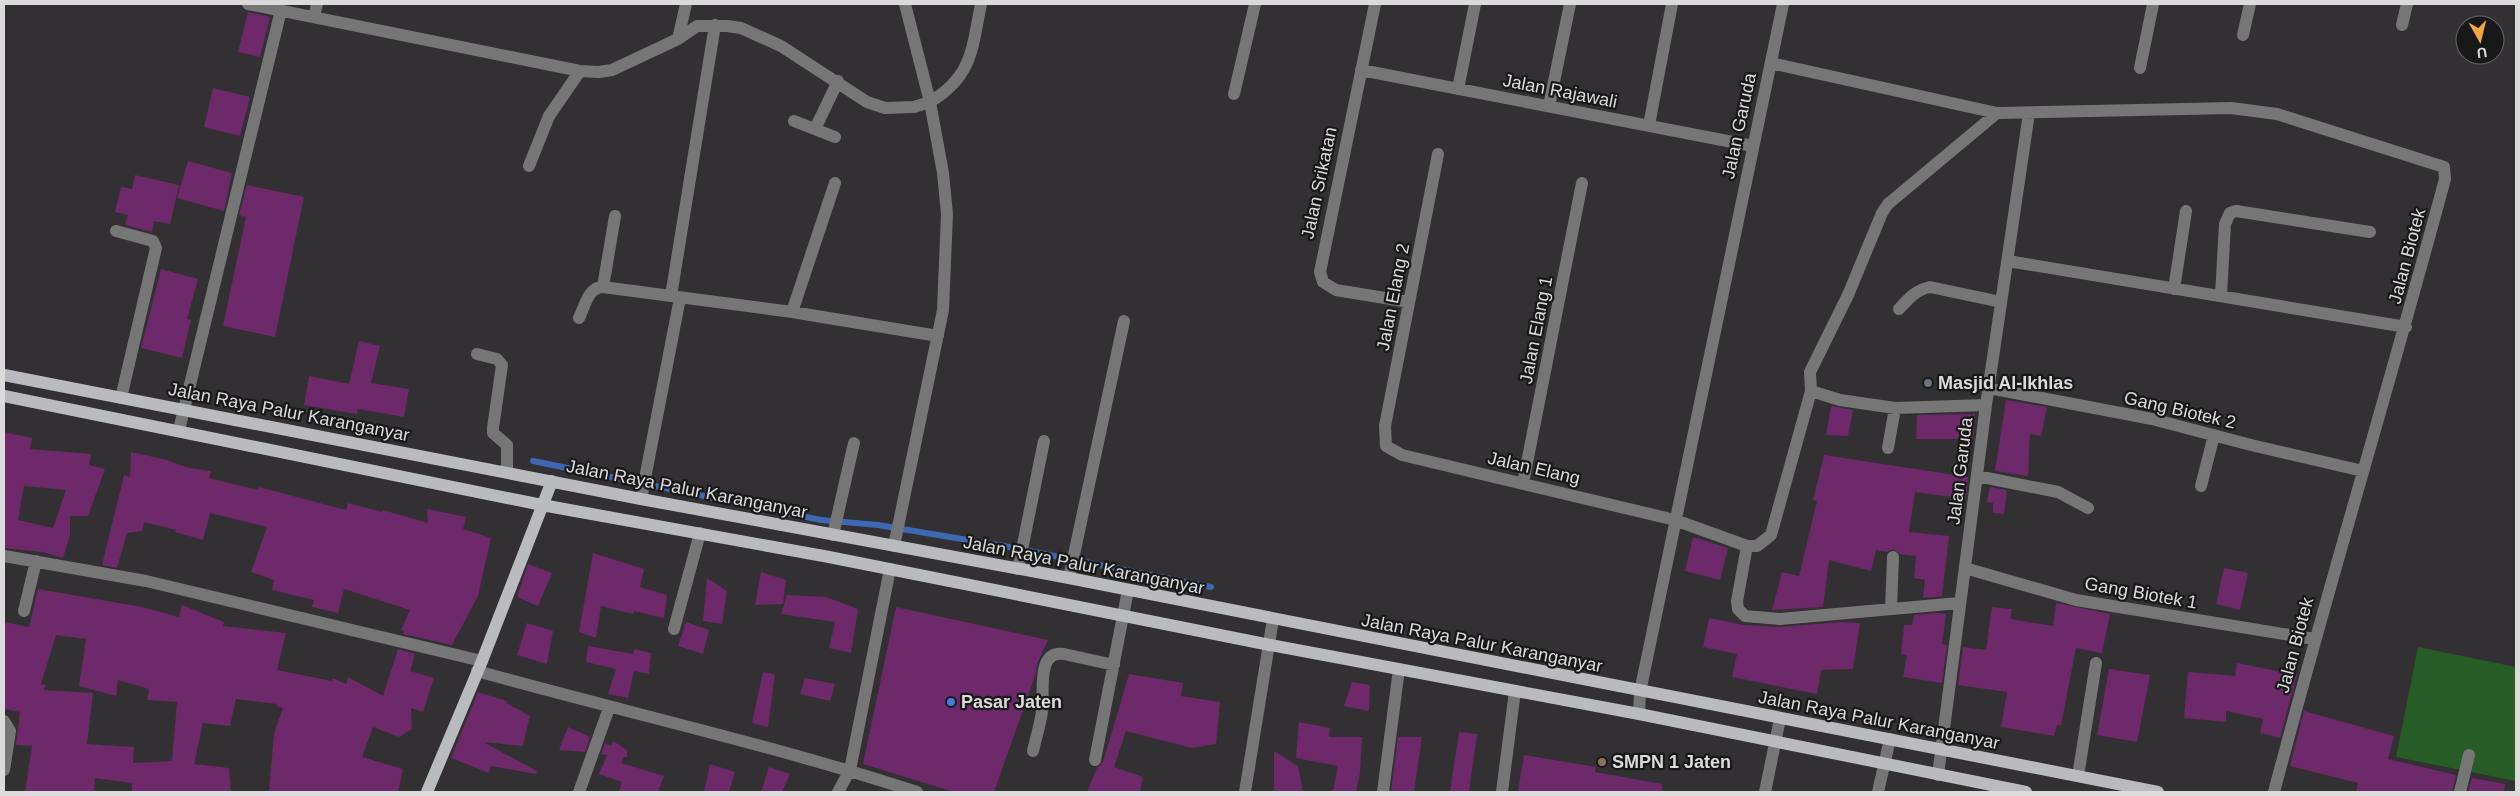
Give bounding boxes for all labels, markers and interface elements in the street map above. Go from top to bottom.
north arrow [2455,15,2505,65]
text: U [2476,44,2488,62]
street label: Jalan Rajawali [1501,70,1619,112]
street label: Jalan Garuda [1718,70,1760,181]
street label: Jalan Srikatan [1297,125,1341,241]
street label: Jalan Biotek [2385,205,2430,306]
street label: Jalan Elang 2 [1373,242,1413,352]
street label: Jalan Elang 1 [1516,275,1556,385]
place label: Masjid Al-Ikhlas [1938,373,2073,393]
marker: Masjid Al-Ikhlas [1922,377,1934,389]
street label: Jalan Raya Palur Karanganyar [167,379,411,445]
street label: Gang Biotek 2 [2122,387,2238,433]
street label: Jalan Garuda [1943,415,1977,526]
street label: Jalan Elang [1486,448,1582,488]
street label: Jalan Raya Palur Karanganyar [565,456,809,522]
street label: Jalan Raya Palur Karanganyar [962,532,1206,598]
street label: Gang Biotek 1 [2083,573,2199,613]
street label: Jalan Biotek [2273,594,2318,695]
street label: Jalan Raya Palur Karanganyar [1360,610,1604,676]
street label: Jalan Raya Palur Karanganyar [1757,687,2001,753]
place label: Pasar Jaten [961,692,1062,712]
marker: Pasar Jaten [945,696,957,708]
place label: SMPN 1 Jaten [1612,752,1731,772]
marker: SMPN 1 Jaten [1596,756,1608,768]

